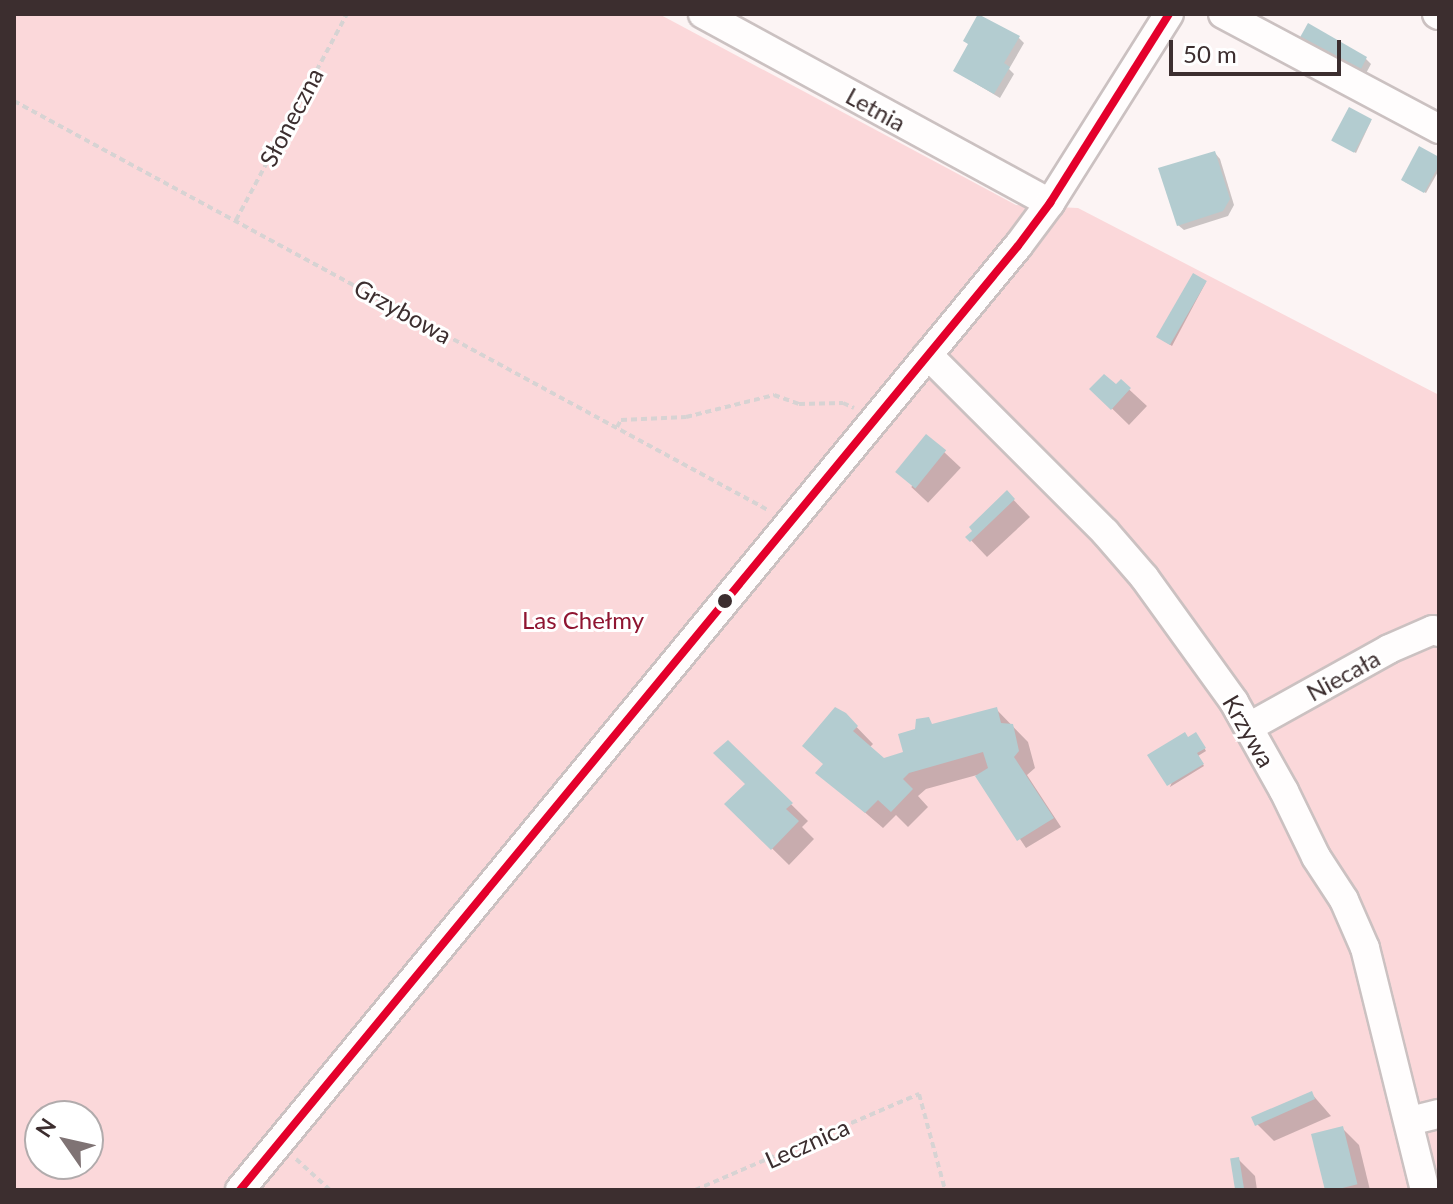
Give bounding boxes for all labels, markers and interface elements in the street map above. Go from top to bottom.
scale bar [1173,24,1345,74]
text: 50 m [1183,39,1237,68]
street label: Słoneczna [253,63,329,171]
street label: Letnia [841,81,911,137]
street label: Grzybowa [349,273,457,349]
unlabelled marker [717,593,733,609]
park label: Las Chełmy [522,606,644,634]
street label: Niecała [1301,643,1385,707]
street label: Krzywa [1217,690,1281,772]
north arrow [24,1100,104,1180]
street label: Lecznica [761,1112,853,1174]
text: N [29,1113,61,1142]

